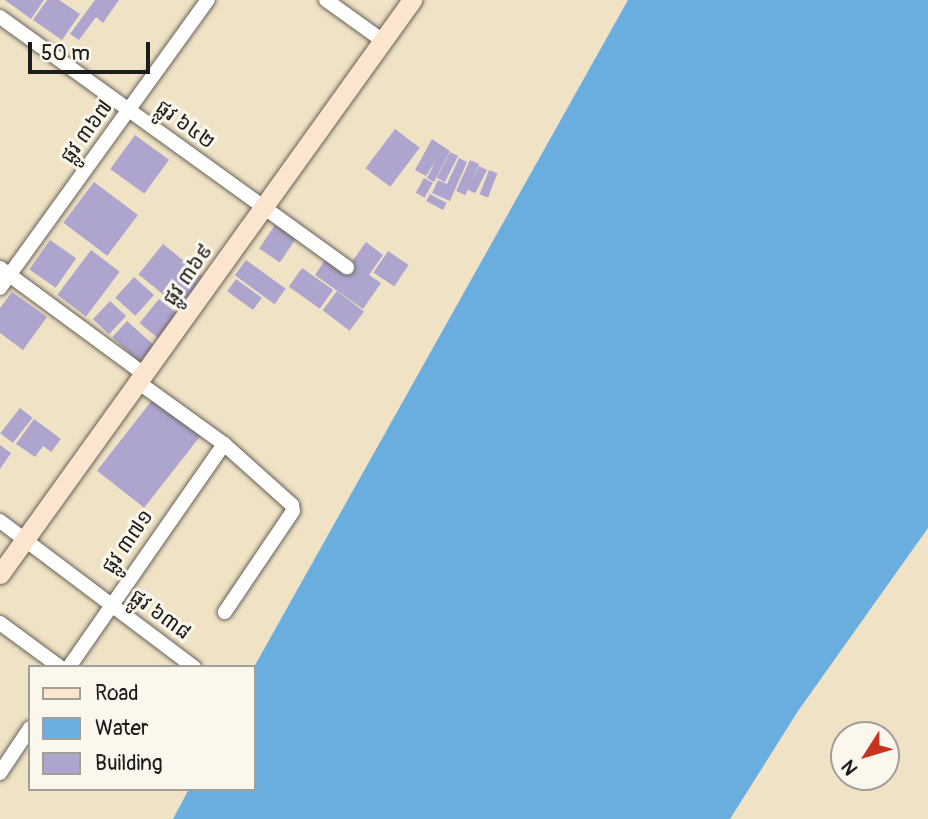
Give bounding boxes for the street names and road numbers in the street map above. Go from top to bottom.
street label: ផ្លូវ ៣៦៧ [55,95,119,169]
street label: ផ្លូវ ៦៤២ [150,95,220,155]
street label: ផ្លូវ ៣៦៩ [158,239,218,311]
street label: ផ្លូវ ៣៧១ [97,505,159,579]
street label: ផ្លូវ ៦៣៨ [124,584,196,646]

